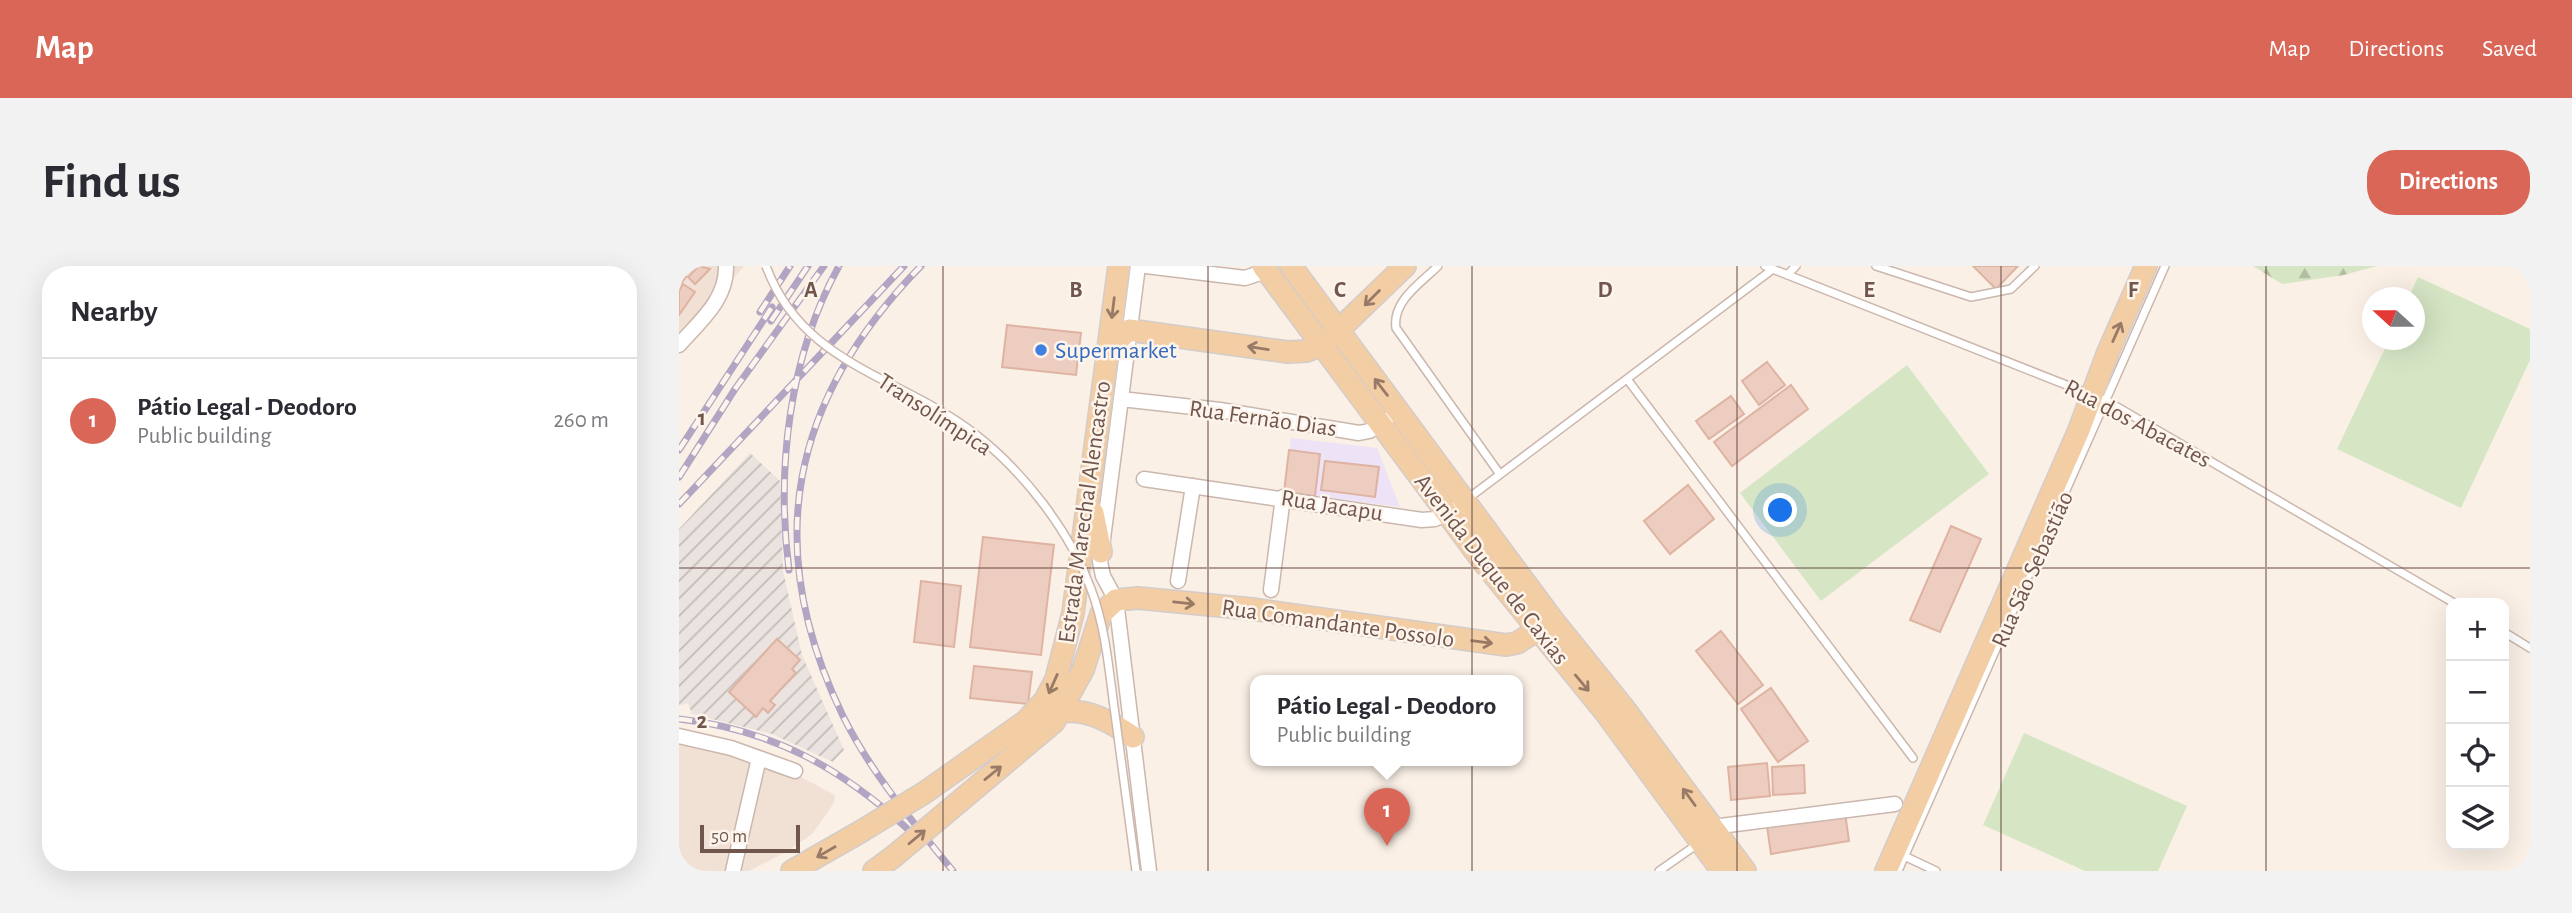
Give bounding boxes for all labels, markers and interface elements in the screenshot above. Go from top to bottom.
text: Map [35,32,94,65]
text: Map [2268,37,2310,61]
text: Directions [2348,37,2444,61]
text: Saved [2482,37,2537,61]
button: Directions [2367,150,2530,215]
text: Find us [42,158,181,207]
text: A [804,279,818,302]
text: B [1069,279,1083,302]
text: C [1334,279,1346,302]
text: D [1597,279,1613,302]
text: E [1863,279,1875,302]
text: F [2128,279,2139,302]
north arrow [2362,287,2425,350]
one-way arrow [1364,290,1381,307]
one-way arrow [1107,296,1120,318]
text: Nearby [70,297,158,327]
one-way arrow [2111,322,2124,343]
place label: Supermarket [1055,339,1177,363]
one-way arrow [1247,341,1270,354]
marker: Supermarket [1033,342,1049,358]
street label: Transolímpica [873,369,996,460]
street label: Rua dos Abacates [2060,375,2215,472]
street label: Estrada Marechal Alencastro [1055,379,1115,645]
one-way arrow [1373,379,1388,397]
text: Pátio Legal - Deodoro [137,394,357,420]
street label: Rua Fernão Dias [1187,397,1338,441]
text: 1 [698,407,706,430]
text: 1 [89,409,97,432]
text: 260 m [553,409,609,432]
text: Public building [137,425,271,448]
street label: Avenida Duque de Caxias [1410,470,1573,669]
street label: Rua Jacapu [1279,486,1384,526]
street label: Rua São Sebastião [1988,488,2078,651]
your location [1763,493,1797,527]
street label: Rua Comandante Possolo [1220,596,1456,652]
one-way arrow [1172,597,1194,610]
map controls [2446,598,2509,850]
button: + [2446,598,2509,661]
one-way arrow [1470,636,1493,649]
button: − [2446,661,2509,724]
one-way arrow [1046,673,1059,694]
one-way arrow [1573,674,1589,692]
popup [1250,675,1523,766]
text: Pátio Legal - Deodoro [1277,693,1496,719]
text: 2 [697,710,708,733]
text: Public building [1277,724,1411,747]
button: locate [2446,724,2509,787]
one-way arrow [983,765,1001,781]
button: layers [2446,787,2509,850]
pin: 1 [1364,788,1410,846]
one-way arrow [1682,788,1697,807]
scale bar [700,822,800,854]
text: 50 m [711,827,747,846]
one-way arrow [908,829,926,845]
one-way arrow [816,845,836,859]

